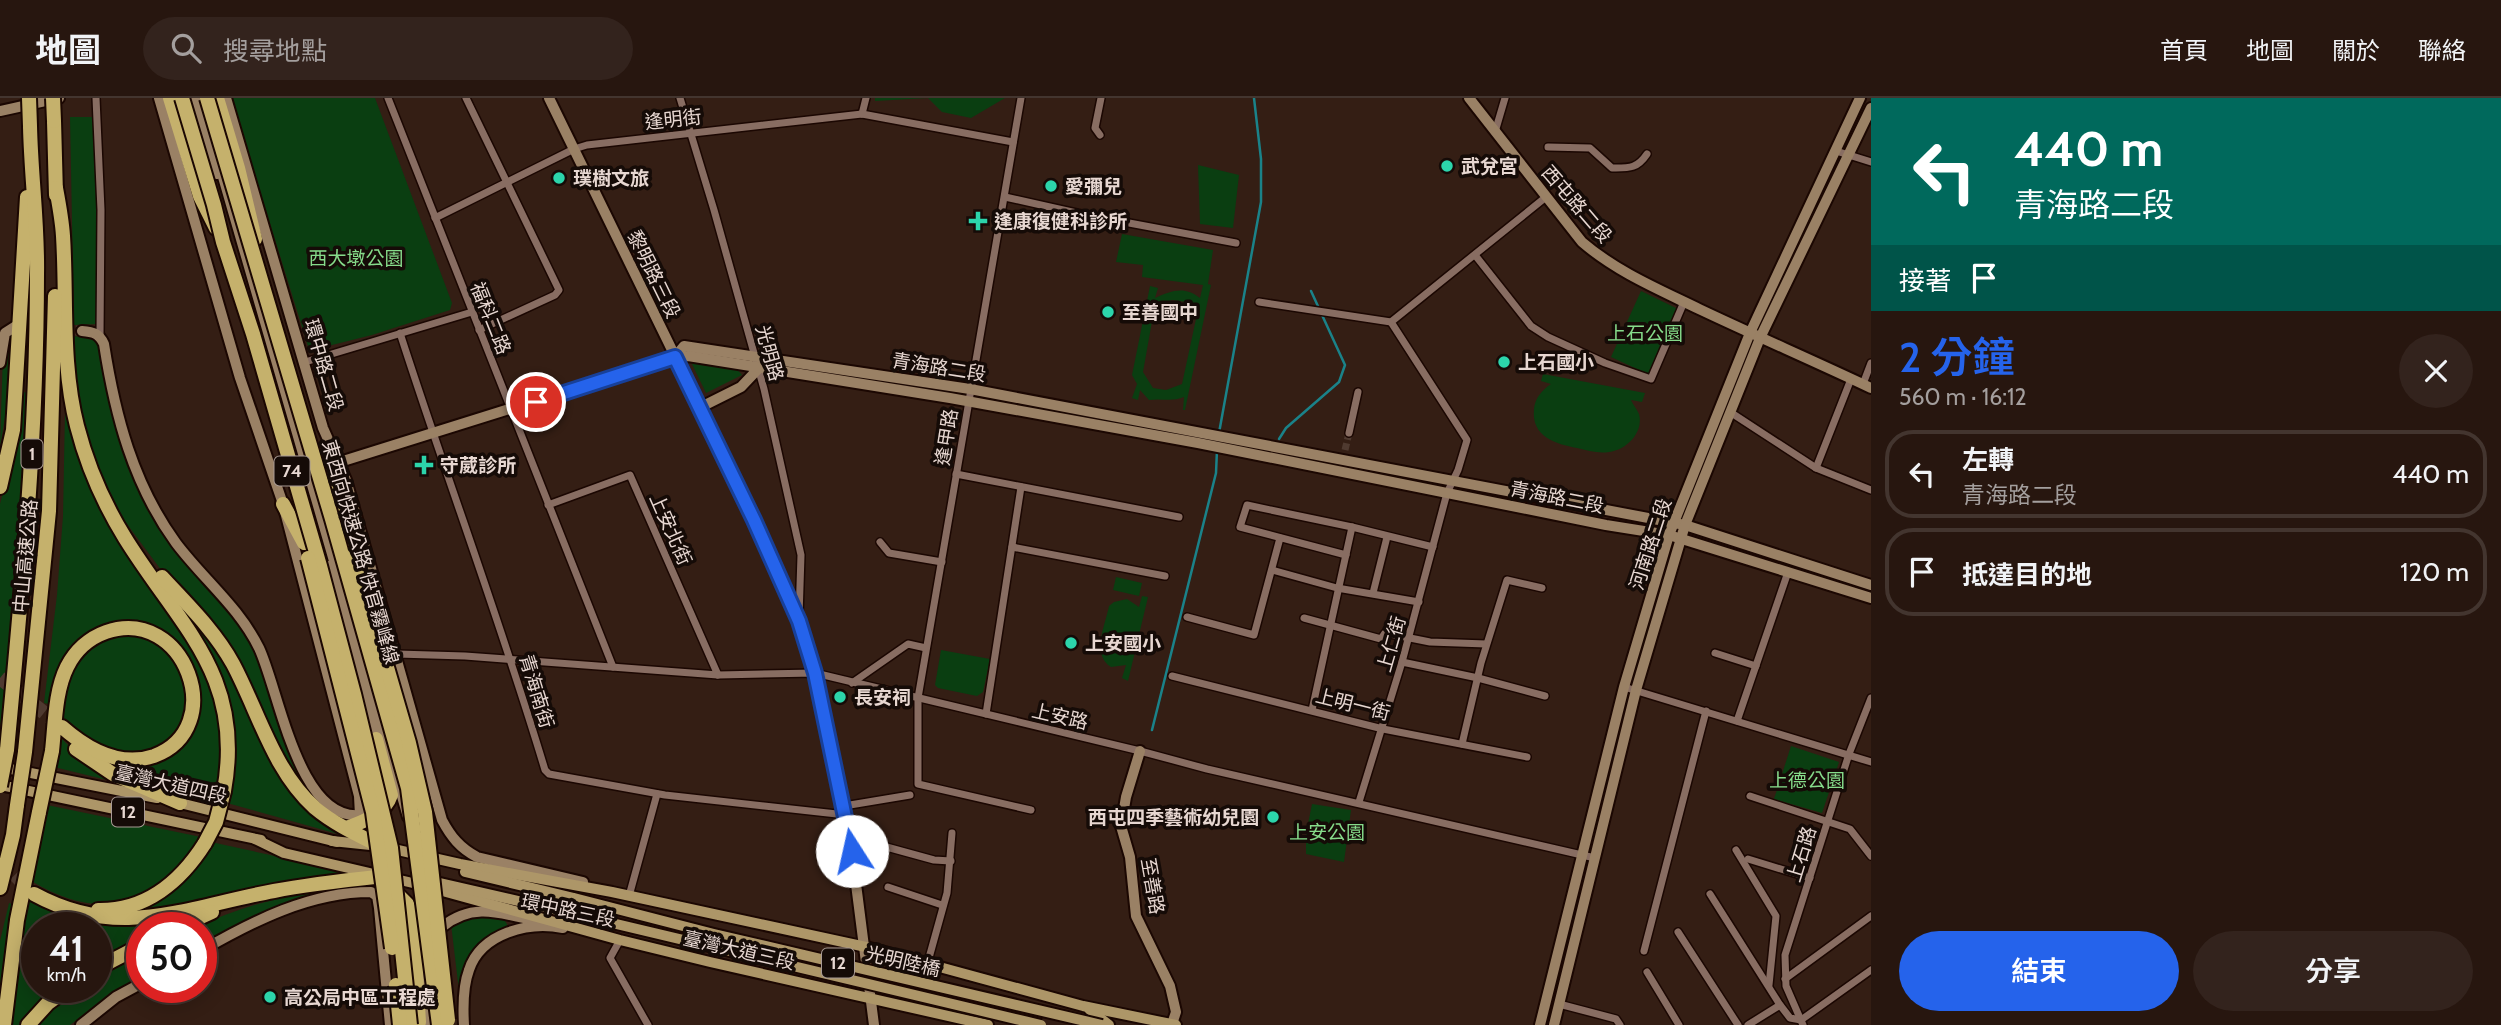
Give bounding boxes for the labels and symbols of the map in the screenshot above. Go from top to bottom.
street label: 逢明街 [643,105,703,134]
place label: 武兌宮 [1461,155,1518,178]
marker: 武兌宮 [1439,158,1455,174]
street label: 西屯路二段 [1537,161,1616,248]
place label: 璞樹文旅 [573,167,649,190]
marker: 璞樹文旅 [551,170,567,186]
place label: 愛彌兒 [1065,175,1122,198]
marker: 愛彌兒 [1043,178,1059,194]
place label: 逢康復健科診所 [994,210,1127,233]
marker: 逢康復健科診所 [968,211,988,231]
street label: 黎明路三段 [622,226,685,322]
park label: 西大墩公園 [308,247,404,270]
street label: 福科二路 [466,279,515,358]
place label: 至善國中 [1122,301,1198,324]
marker: 至善國中 [1100,304,1116,320]
street label: 環中路二段 [299,316,348,414]
park label: 上石公園 [1607,322,1683,345]
street label: 光明路 [751,323,788,384]
street label: 青海路二段 [890,349,988,386]
place label: 上石國小 [1518,351,1594,374]
marker: 上石國小 [1496,354,1512,370]
pin [506,372,566,432]
street label: 逢甲路 [931,407,962,467]
street label: 東西向快速公路 快官霧峰線 [317,437,404,667]
road number: 1 [22,440,42,468]
place label: 守葳診所 [440,454,516,477]
marker: 守葳診所 [414,455,434,475]
road number: 74 [274,456,310,486]
street label: 青海路二段 [1508,477,1606,518]
street label: 上安北街 [645,490,697,569]
street label: 河南路二段 [1625,495,1676,593]
street label: 中山高速公路 [9,498,42,614]
street label: 上仁街 [1373,614,1410,675]
place label: 上安國小 [1085,632,1161,655]
marker: 上安國小 [1063,635,1079,651]
street label: 青海南街 [514,651,559,731]
street label: 上明一街 [1313,684,1393,725]
place label: 長安祠 [854,686,911,709]
marker: 長安祠 [832,689,848,705]
street label: 上安路 [1030,699,1090,734]
street label: 臺灣大道四段 [113,760,229,809]
park label: 上德公園 [1769,769,1845,792]
road number: 12 [112,798,144,826]
place label: 西屯四季藝術幼兒園 [1088,806,1259,829]
marker: 西屯四季藝術幼兒園 [1265,809,1281,825]
position arrow [815,814,889,888]
park label: 上安公園 [1289,821,1365,844]
street label: 上石路 [1782,824,1821,885]
street label: 至善路 [1136,856,1169,916]
street label: 環中路三段 [519,889,617,932]
speed limit sign: 50 [126,912,217,1003]
street label: 臺灣大道三段 [681,926,797,975]
street label: 光明陸橋 [863,942,943,981]
road number: 12 [822,948,854,978]
place label: 高公局中區工程處 [284,986,436,1009]
marker: 高公局中區工程處 [262,989,278,1005]

